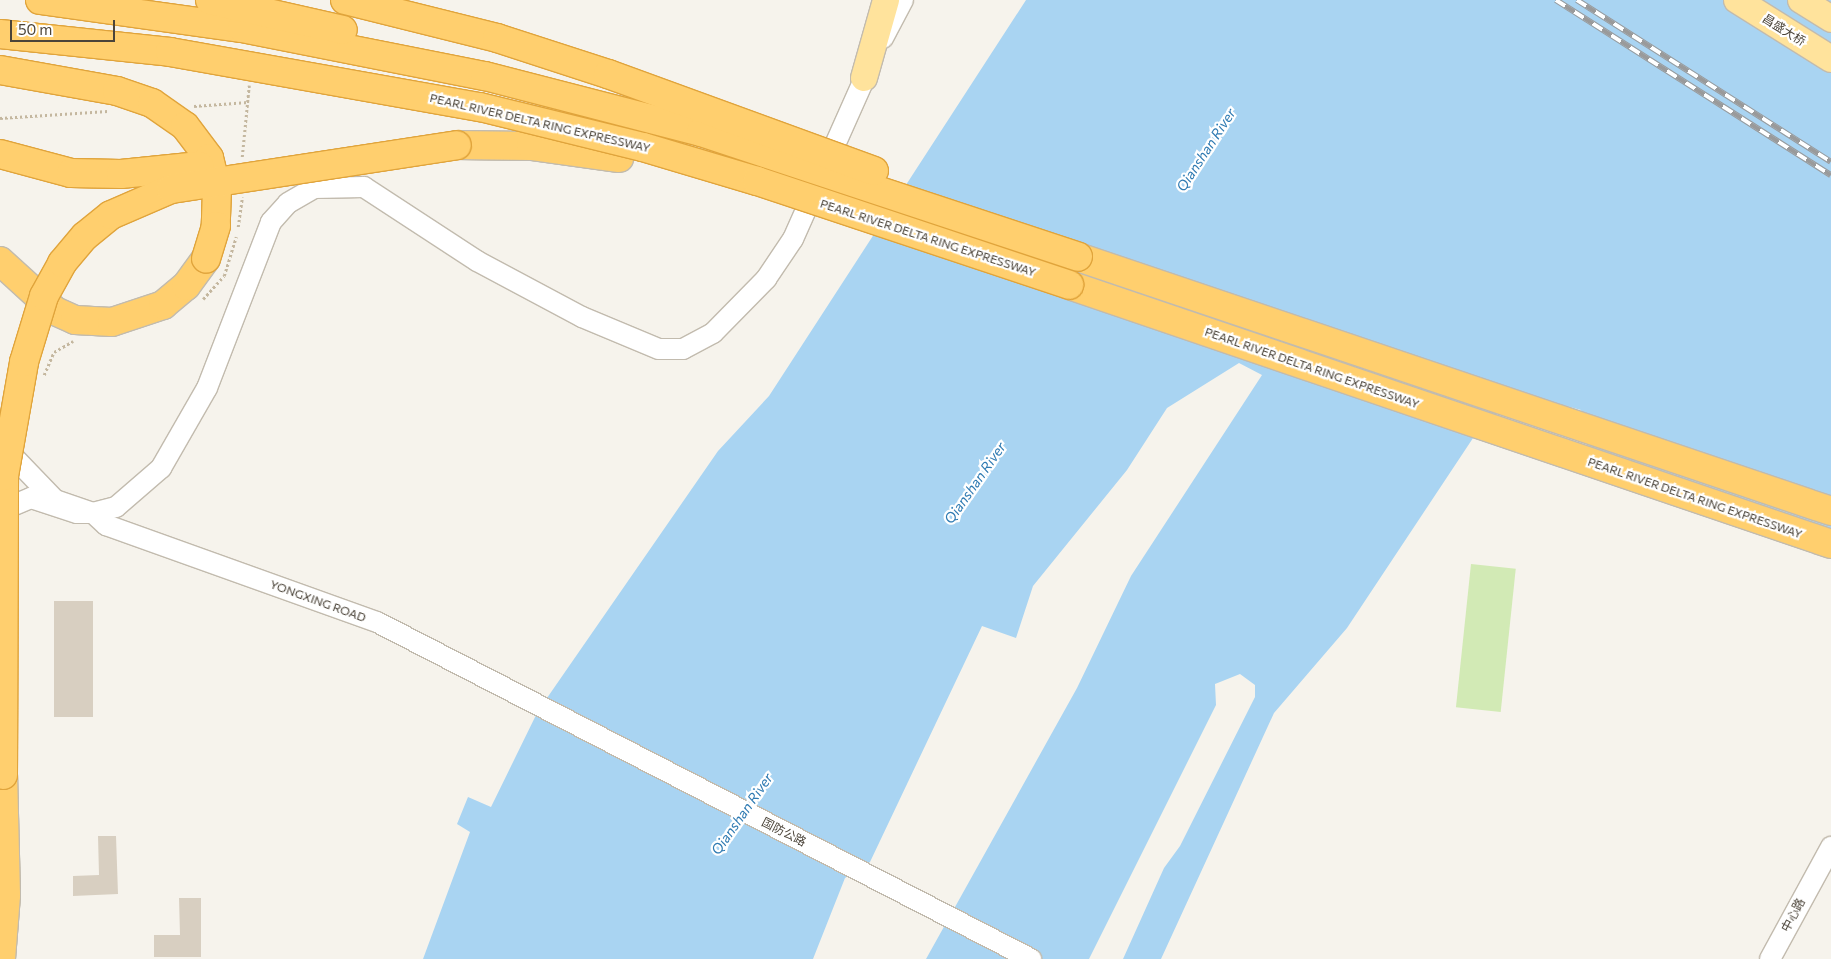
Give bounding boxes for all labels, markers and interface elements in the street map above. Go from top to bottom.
scale bar [12,10,118,42]
street label: 昌盛大桥 [1760,11,1808,49]
text: 50 m [18,20,52,38]
street label: PEARL RIVER DELTA RING EXPRESSWAY [428,91,652,155]
water label: Qianshan River [1173,105,1239,195]
street label: PEARL RIVER DELTA RING EXPRESSWAY [818,196,1038,280]
street label: PEARL RIVER DELTA RING EXPRESSWAY [1203,324,1421,412]
water label: Qianshan River [941,439,1009,527]
street label: PEARL RIVER DELTA RING EXPRESSWAY [1586,454,1804,542]
street label: YONGXING ROAD [268,577,368,625]
water label: Qianshan River [708,770,776,858]
street label: 国防公路 [759,815,809,849]
street label: 中心路 [1778,896,1808,934]

